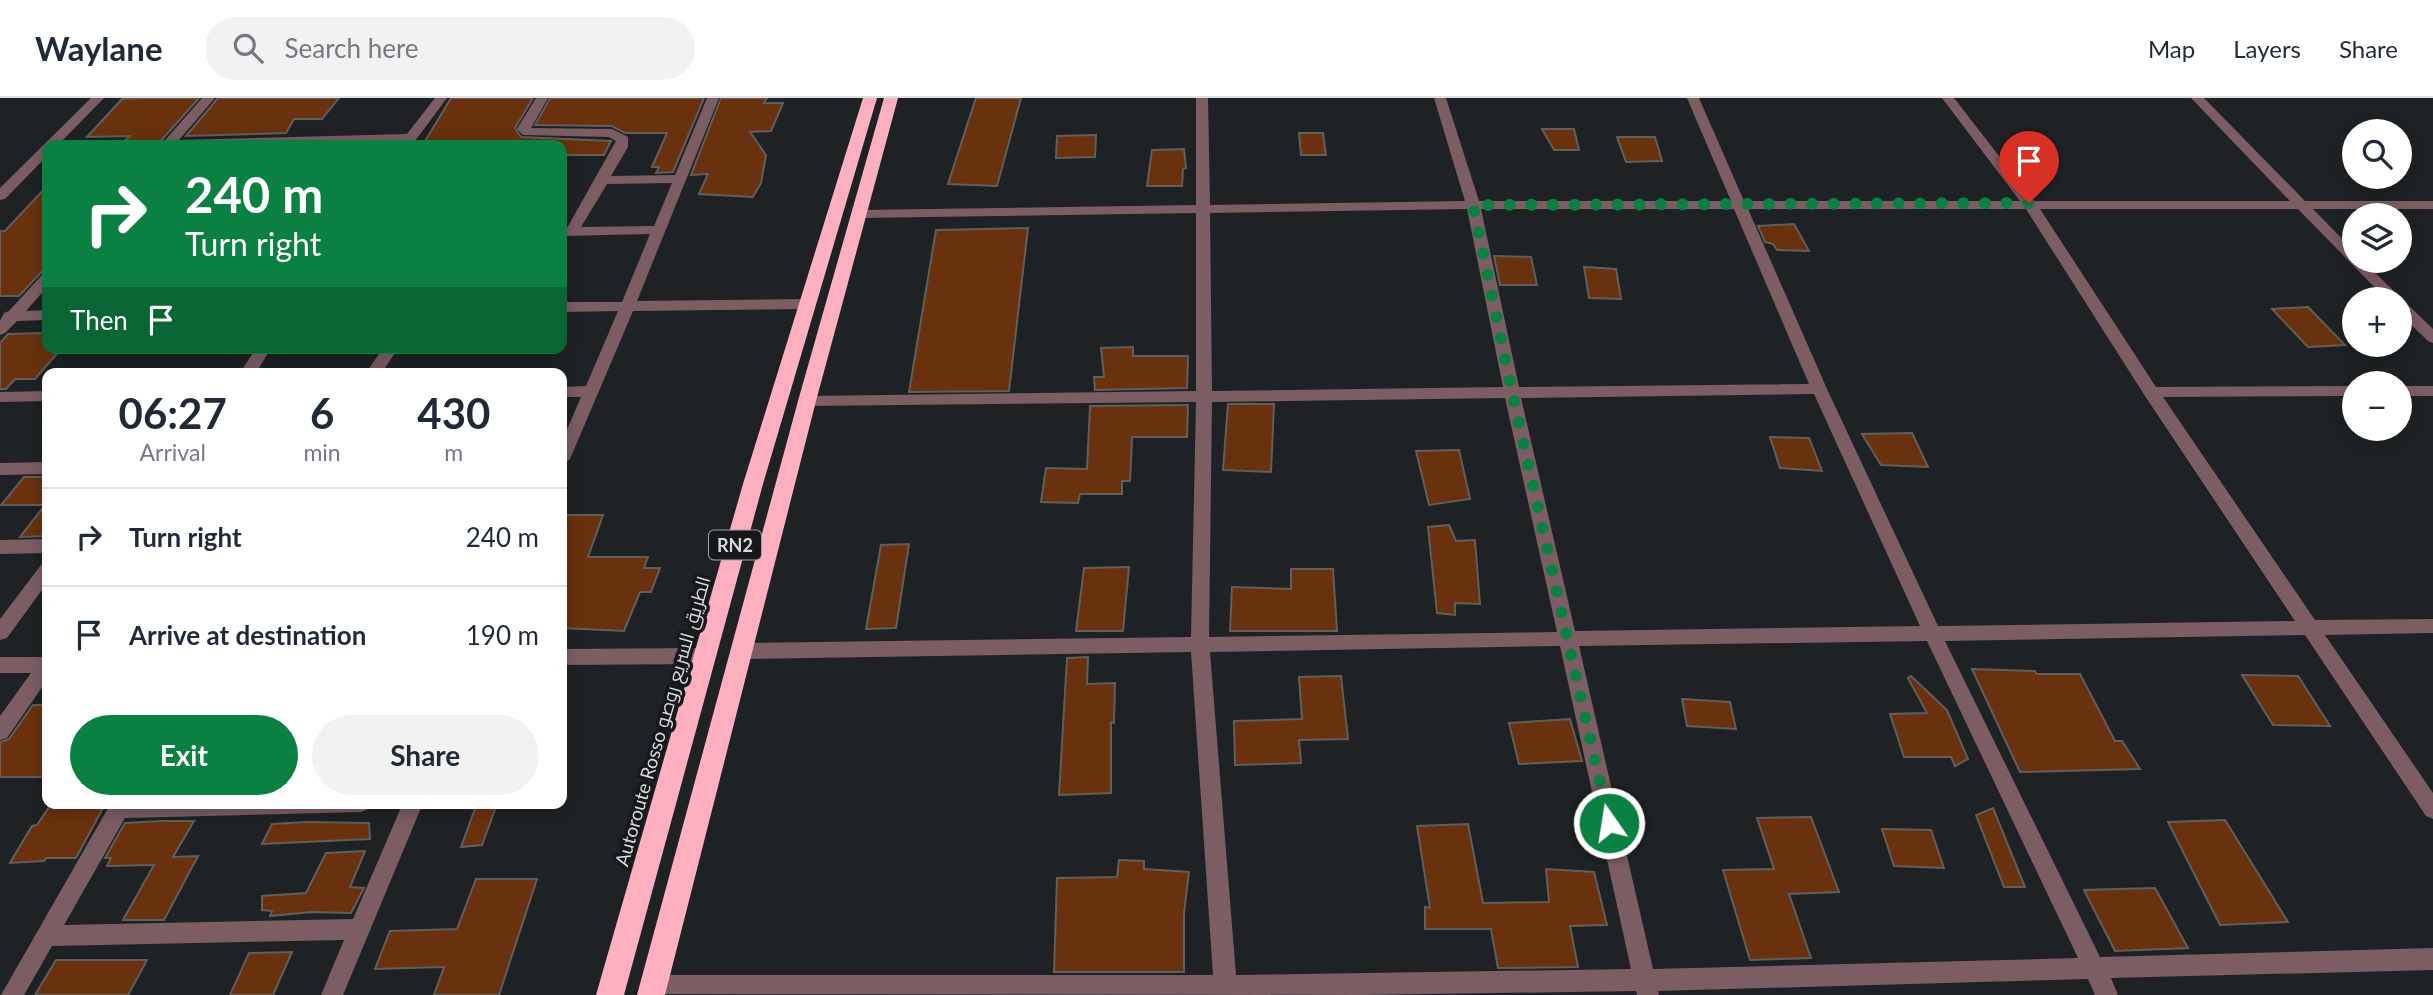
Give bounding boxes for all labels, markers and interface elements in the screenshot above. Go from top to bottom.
search box [205,17,695,80]
text: Waylane [35,28,163,68]
icon: search [229,29,267,67]
text: Search here [285,32,419,64]
text: Map [2148,34,2195,63]
text: Layers [2233,34,2301,63]
text: Share [2339,34,2398,63]
map controls [2342,119,2412,441]
button: search [2342,119,2412,189]
pin [1999,131,2059,203]
icon: arrive [2010,142,2048,180]
text: 240 m [185,165,323,223]
icon: right [70,168,161,259]
button: layers [2342,203,2412,273]
text: Turn right [185,224,321,263]
button: + [2342,287,2412,357]
icon: arrive [142,301,180,339]
text: Then [70,304,128,336]
button: − [2342,371,2412,441]
text: 06:27 [119,388,227,438]
text: 6 [310,388,334,438]
text: 430 [417,388,490,438]
text: Arrival [140,438,206,466]
text: min [303,438,341,466]
text: m [444,438,463,466]
icon: right [70,518,108,556]
text: Turn right [129,521,242,553]
text: 240 m [466,521,539,553]
road number: RN2 [709,530,761,560]
street label: Autoroute Rosso الطريق السريع روصو [610,573,717,869]
icon: arrive [70,616,108,654]
text: Arrive at destination [129,619,366,651]
text: 190 m [466,619,539,651]
button: Exit [70,715,298,795]
button: Share [312,715,539,795]
position arrow [1572,786,1646,860]

